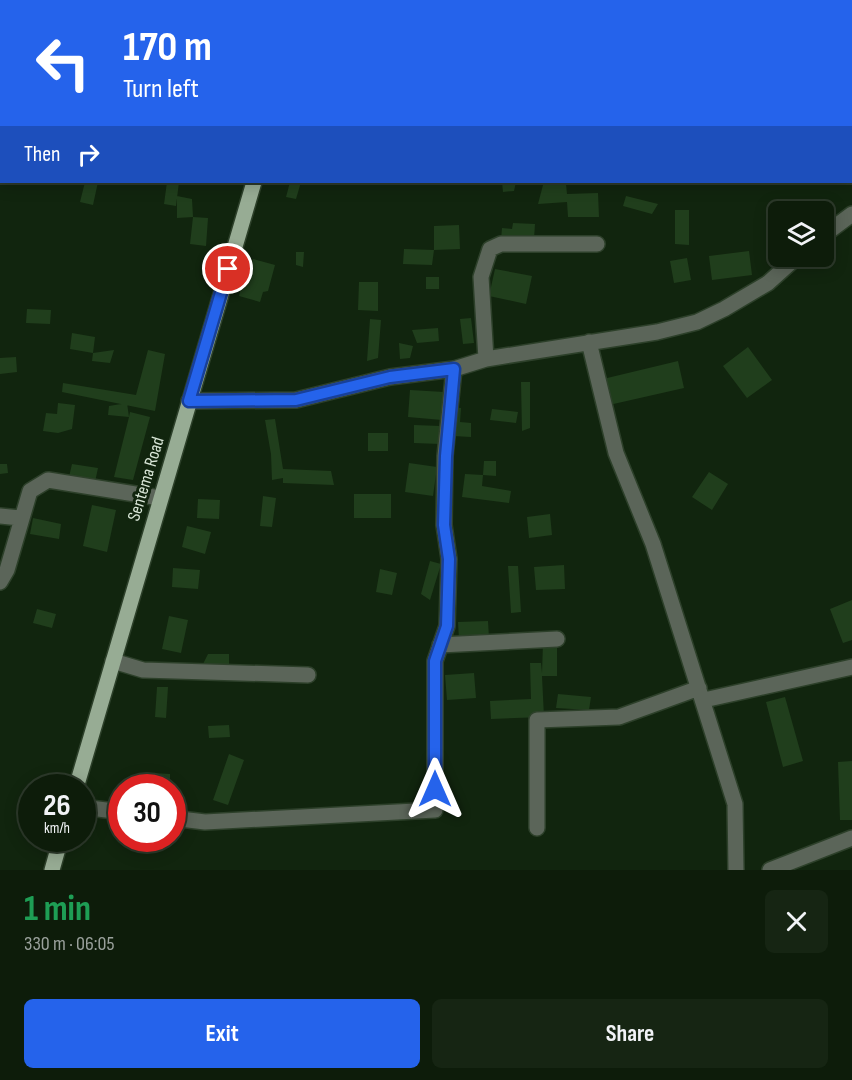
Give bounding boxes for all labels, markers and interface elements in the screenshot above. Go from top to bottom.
text: 170 m [123,22,212,73]
icon: left [24,24,102,102]
text: Turn left [123,73,199,105]
icon: right [72,138,105,171]
text: Then [24,141,60,168]
map controls [768,201,834,267]
button: layers [768,201,834,267]
pin [202,243,253,294]
icon: arrive [211,252,244,285]
street label: Sentema Road [123,434,169,524]
position arrow [403,757,467,821]
speed limit sign: 30 [108,774,186,852]
text: 26 [43,788,71,824]
text: km/h [44,819,70,838]
text: 1 min [24,888,91,931]
button: close [765,890,828,953]
text: 330 m · 06:05 [24,932,114,956]
button: Exit [24,999,420,1068]
button: Share [432,999,828,1068]

